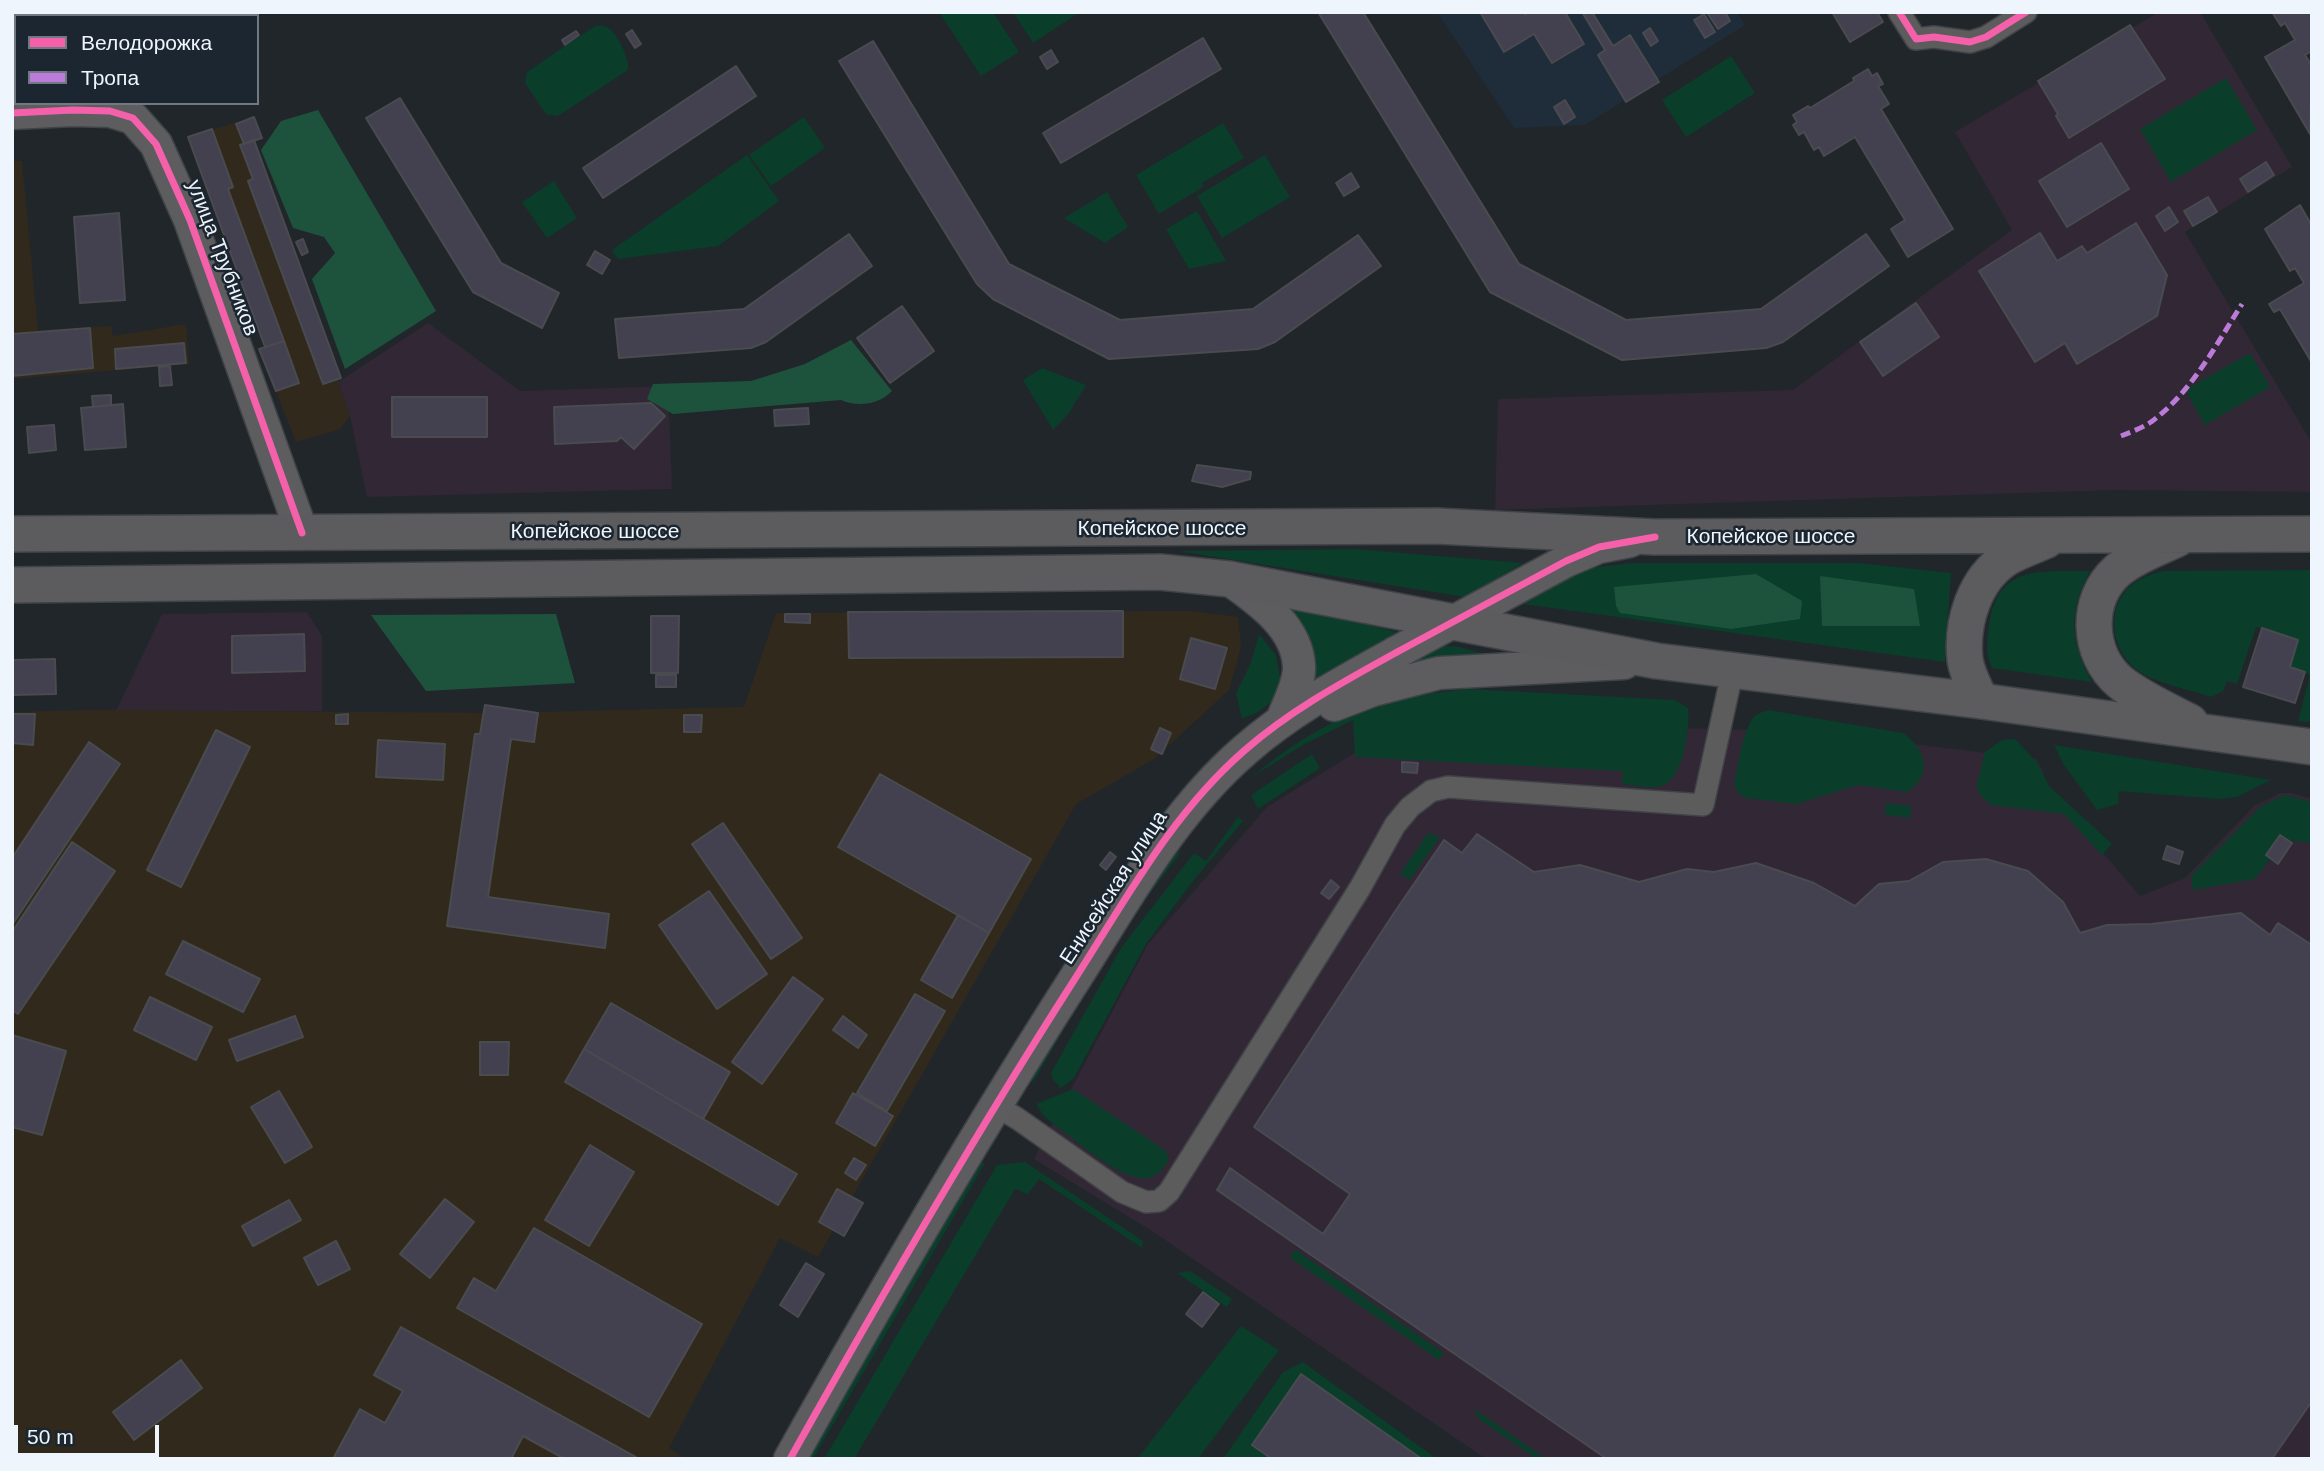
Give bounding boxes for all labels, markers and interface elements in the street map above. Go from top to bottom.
legend [14,14,259,105]
text: Велодорожка [81,31,212,54]
text: Тропа [81,66,139,89]
street label: улица Трубников [181,176,263,340]
street label: Копейское шоссе [1077,516,1247,542]
street label: Копейское шоссе [510,519,680,545]
street label: Копейское шоссе [1686,524,1856,550]
street label: Енисейская улица [1055,806,1173,970]
scale bar [18,1412,163,1456]
text: 50 m [27,1425,74,1448]

